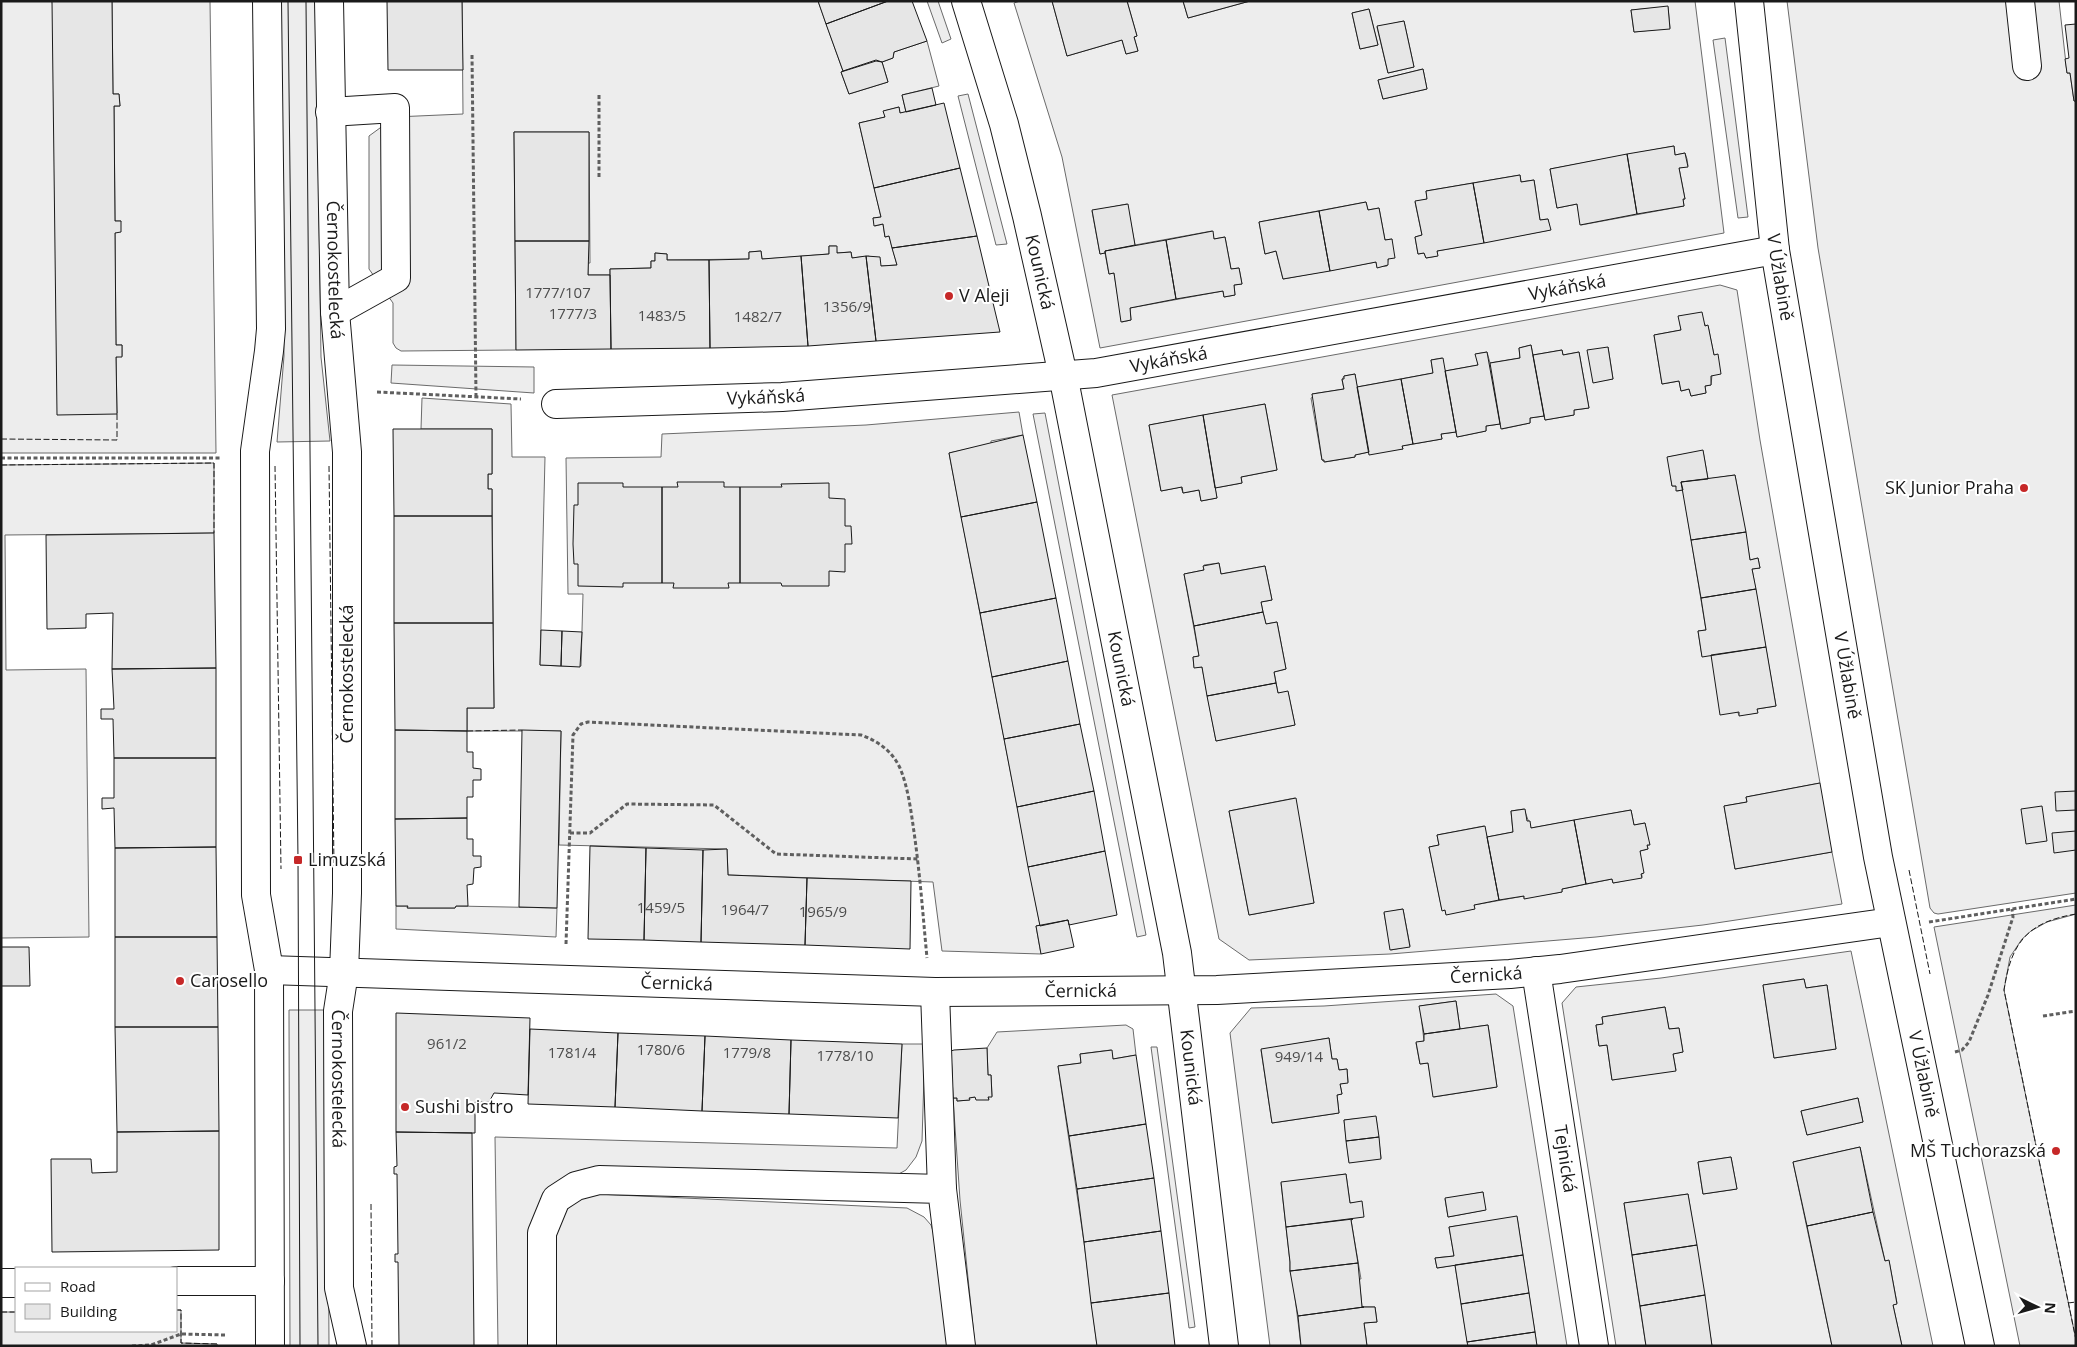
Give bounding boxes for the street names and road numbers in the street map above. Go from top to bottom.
street label: Černokostelecká [322,200,350,340]
street label: Kounická [1020,232,1061,312]
street label: V Úžlabině [1762,232,1800,323]
street label: Vykáňská [1526,268,1608,305]
street label: Vykáňská [1128,340,1209,378]
street label: Vykáňská [726,382,806,410]
street label: Černokostelecká [334,605,358,743]
street label: Kounická [1103,629,1141,708]
street label: V Úžlabině [1829,630,1867,721]
street label: Černická [1449,960,1523,988]
street label: Černická [640,969,713,996]
street label: Černická [1044,978,1117,1002]
street label: Černokostelecká [327,1009,351,1148]
street label: Kounická [1175,1028,1208,1107]
street label: V Úžlabině [1904,1028,1945,1120]
street label: Tejnická [1549,1123,1583,1194]

